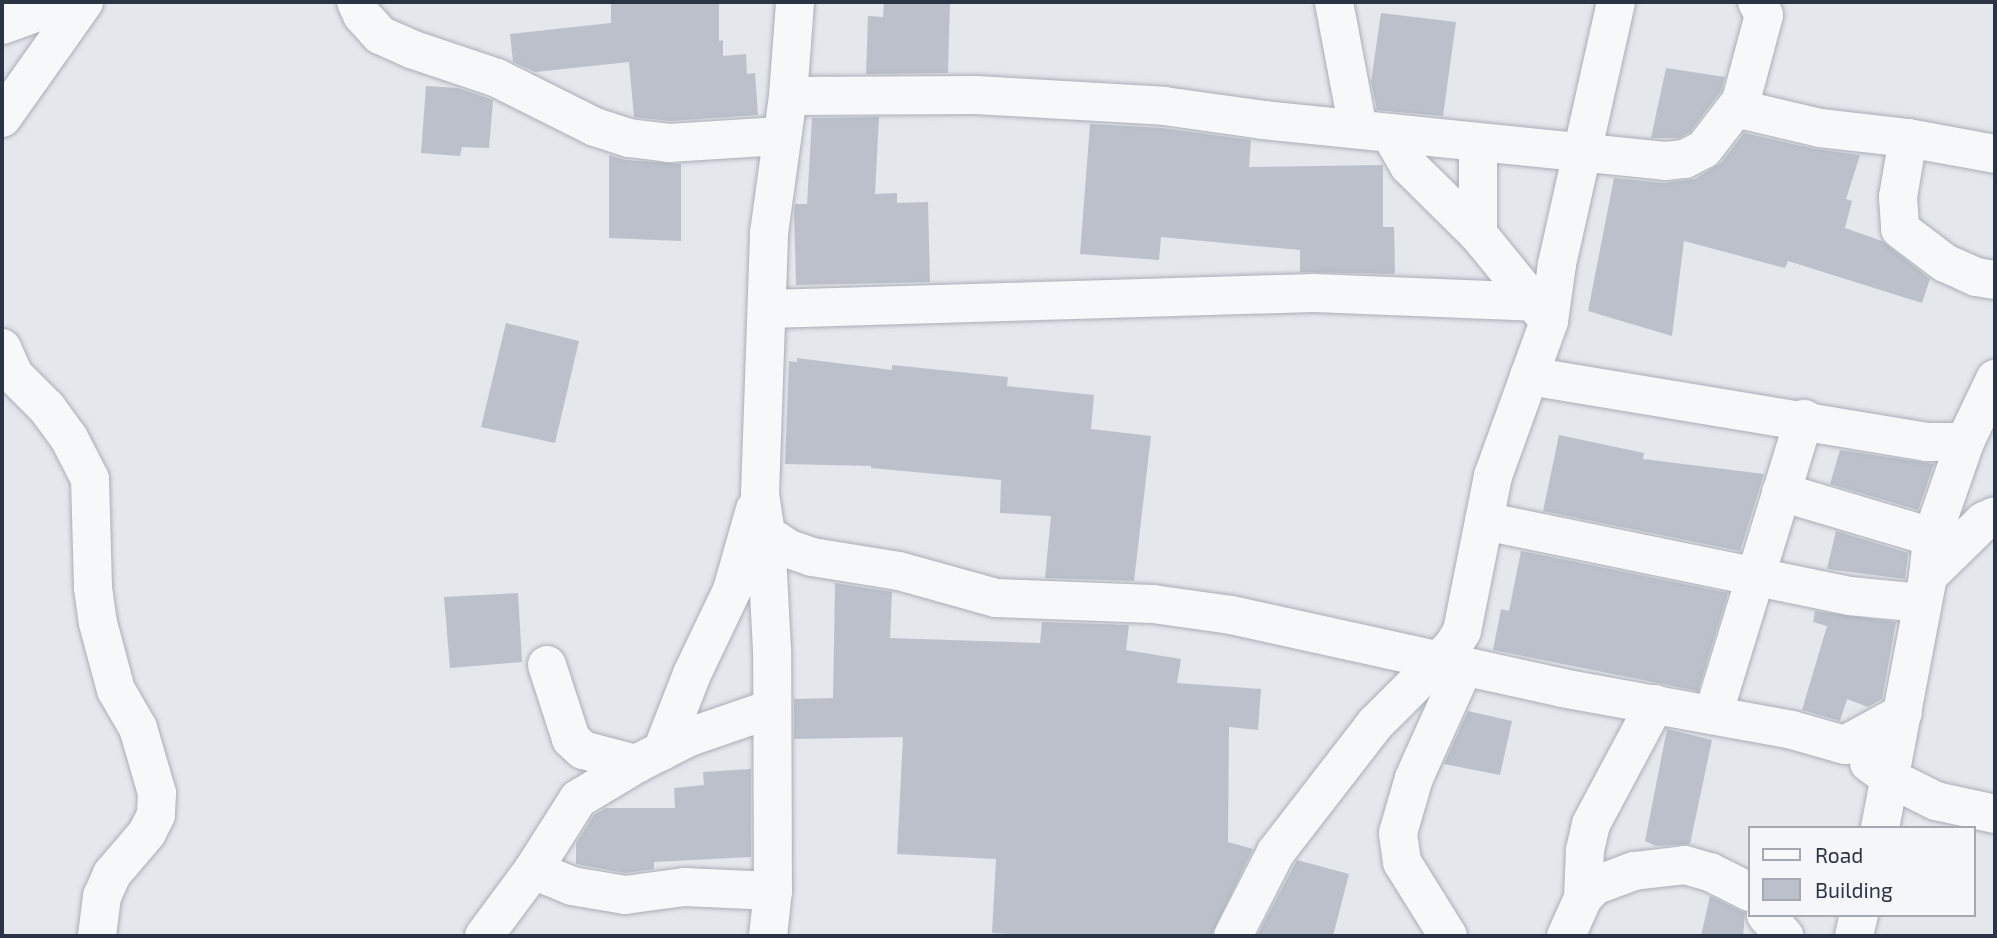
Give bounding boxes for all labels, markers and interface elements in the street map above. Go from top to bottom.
legend [1748,826,1976,917]
text: Road [1815,842,1863,867]
text: Building [1815,877,1893,902]

